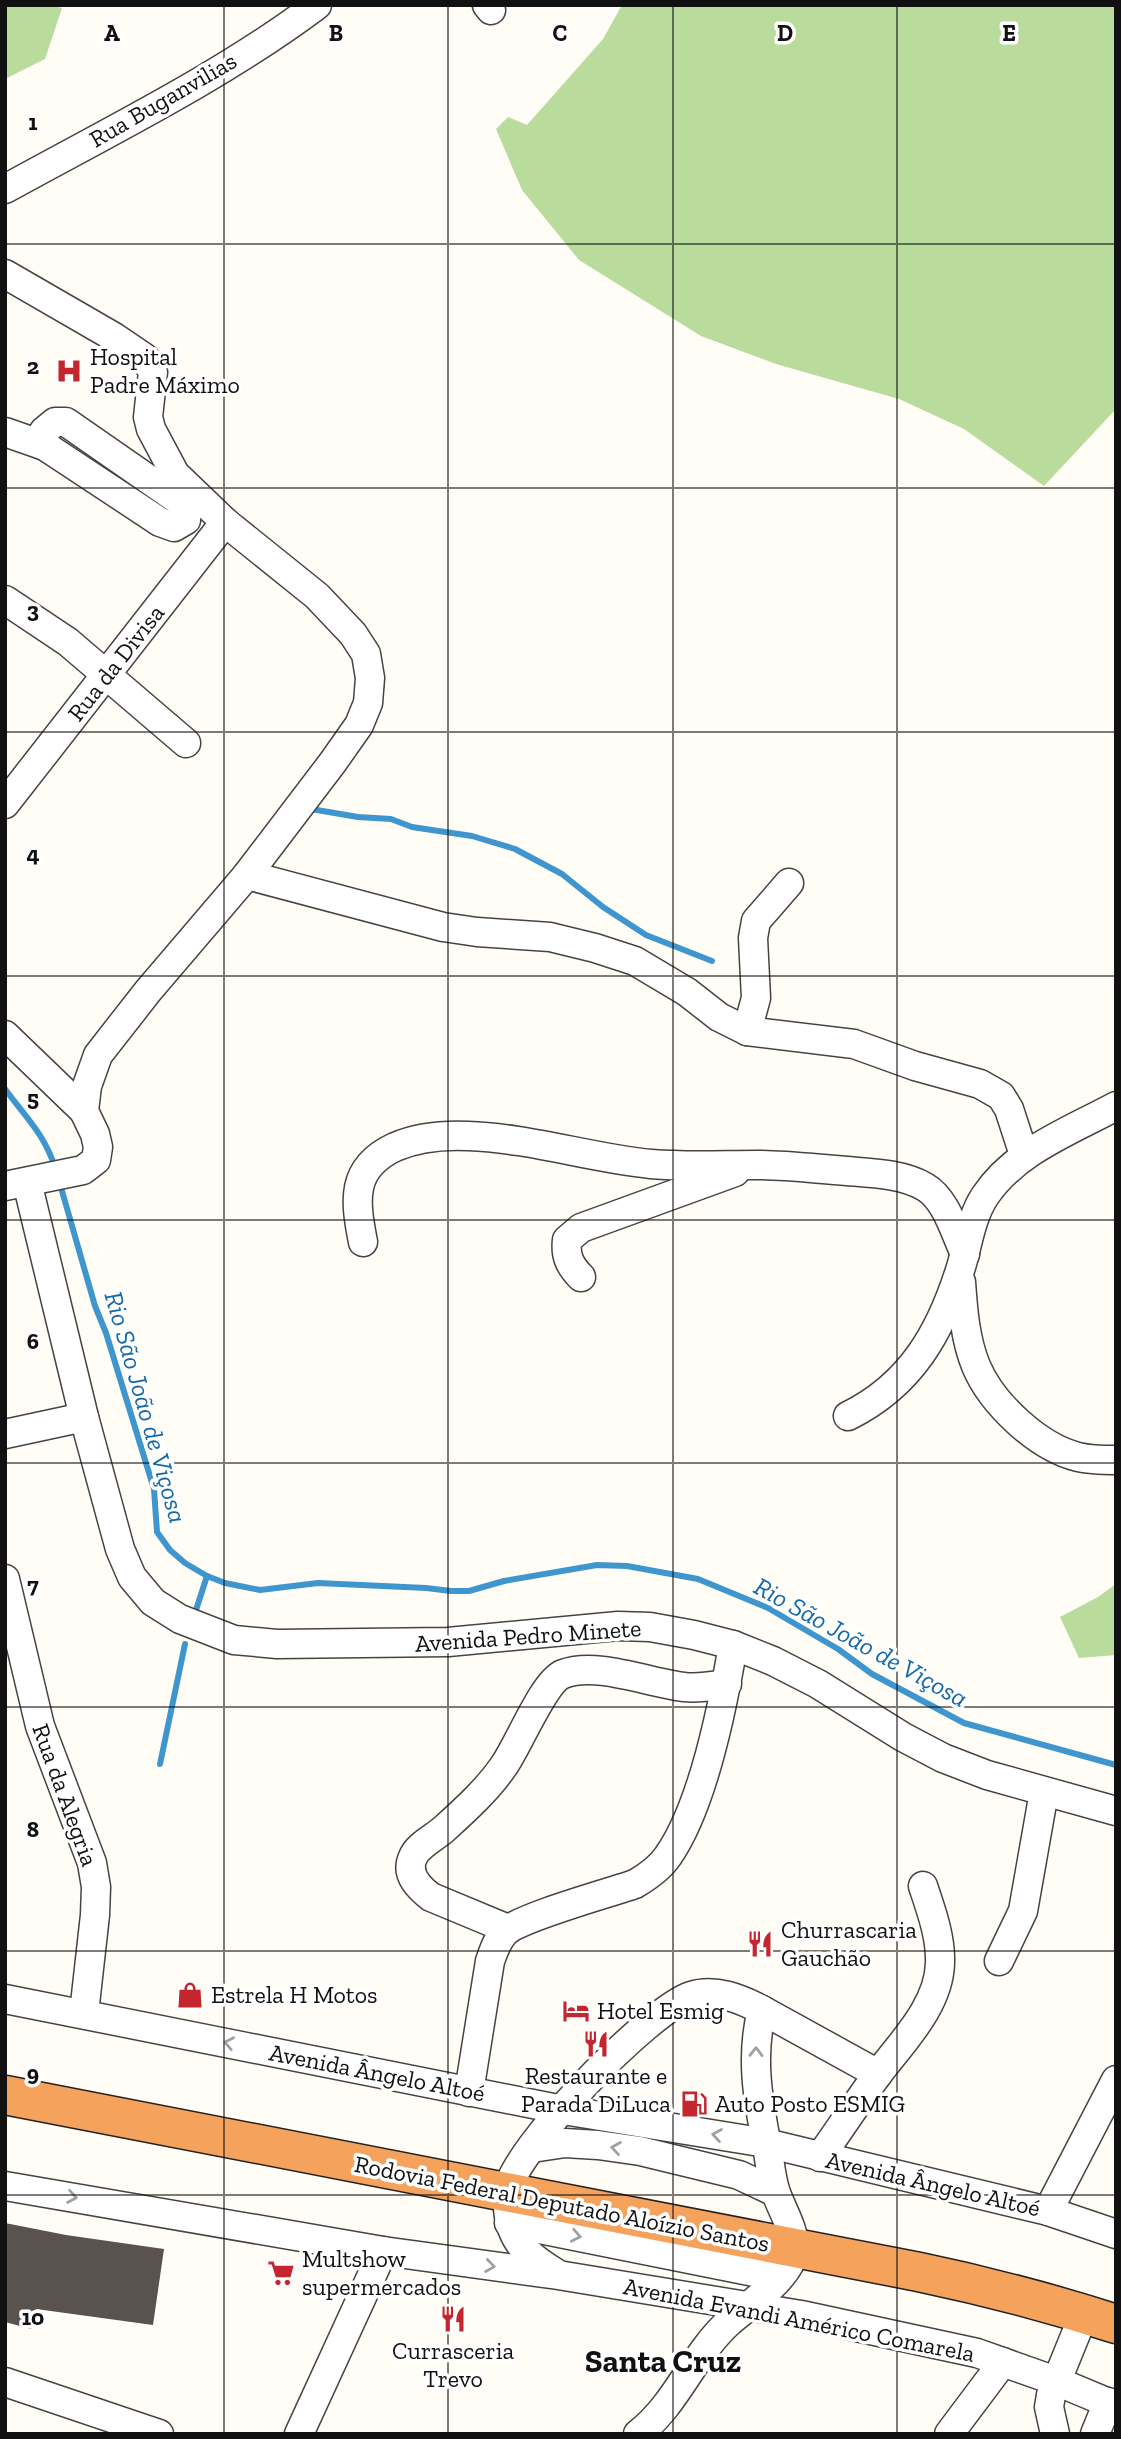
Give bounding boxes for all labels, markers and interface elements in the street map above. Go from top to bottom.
text: A [104,19,120,47]
text: B [329,19,343,47]
text: C [553,19,567,47]
text: D [777,19,793,47]
text: E [1002,19,1016,47]
street label: Rua Buganvilias [84,46,242,153]
text: 1 [28,108,38,136]
place label: Hospital Padre Máximo [90,342,240,399]
text: 2 [27,352,39,380]
hospital icon: Hospital Padre Máximo [54,356,84,386]
text: 3 [27,596,39,624]
street label: Rua da Divisa [61,598,170,727]
text: 4 [26,840,40,868]
text: 5 [27,1084,39,1112]
water label: Rio São João de Viçosa [98,1287,194,1527]
text: 6 [27,1327,39,1355]
water label: Rio São João de Viçosa [749,1570,973,1714]
text: 7 [27,1571,39,1599]
street label: Avenida Pedro Minete [414,1613,642,1658]
street label: Rua da Alegria [26,1720,105,1870]
text: 8 [27,1815,39,1843]
place label: Churrascaria Gauchão [781,1915,917,1972]
restaurant icon: Churrascaria Gauchão [745,1929,775,1959]
shop icon: Estrela H Motos [175,1980,205,2010]
place label: Estrela H Motos [211,1980,378,2009]
hotel icon: Hotel Esmig [561,1996,591,2026]
place label: Hotel Esmig [597,1996,724,2025]
restaurant icon: Restaurante e Parada DiLuca [581,2029,611,2059]
one-way arrow [223,2036,235,2051]
street label: Avenida Ângelo Altoé [267,2037,487,2108]
one-way arrow [748,2046,764,2056]
text: 9 [27,2059,39,2087]
place label: Restaurante e Parada DiLuca [521,2061,671,2118]
fuel station icon: Auto Posto ESMIG [679,2089,709,2119]
place label: Auto Posto ESMIG [715,2089,905,2118]
one-way arrow [711,2128,723,2143]
one-way arrow [610,2140,622,2155]
street label: Avenida Ângelo Altoé [823,2145,1043,2222]
street label: Rodovia Federal Deputado Aloízio Santos [352,2149,772,2258]
one-way arrow [67,2189,78,2204]
one-way arrow [570,2228,582,2243]
place label: Multshow supermercados [302,2244,461,2301]
supermarket icon: Multshow supermercados [266,2258,296,2288]
one-way arrow [485,2258,496,2273]
street label: Avenida Evandi Américo Comarela [621,2271,978,2368]
text: 10 [22,2303,44,2331]
restaurant icon: Currasceria Trevo [438,2304,468,2334]
place label: Currasceria Trevo [392,2336,514,2393]
district label: Santa Cruz [585,2342,741,2380]

